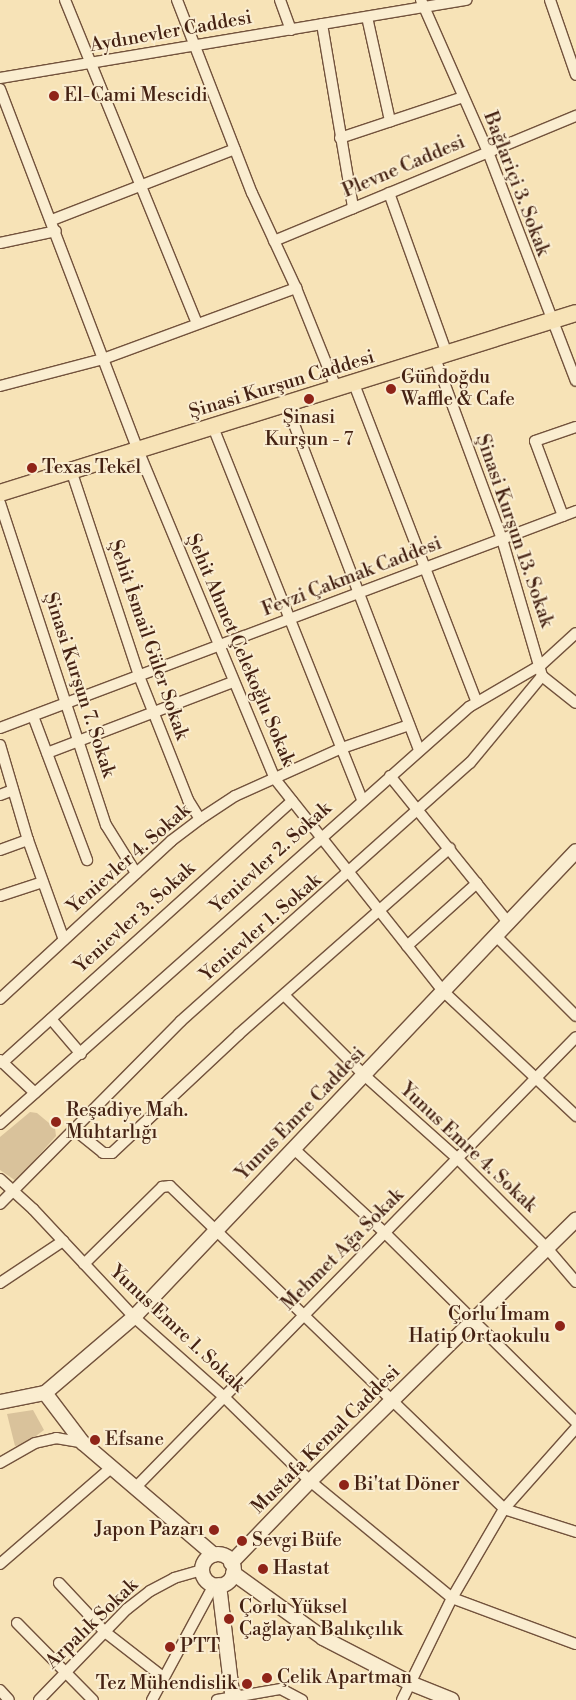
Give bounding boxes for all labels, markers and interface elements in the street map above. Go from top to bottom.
street label: Aydınevler Caddesi [88,7,254,57]
place label: El-Cami Mescidi [64,85,208,107]
marker: El-Cami Mescidi [48,90,60,102]
street label: Bağlariçi 3. Sokak [478,108,554,260]
street label: Plevne Caddesi [339,131,469,203]
street label: Şinasi Kurşun Caddesi [187,346,377,424]
place label: Gündoğdu Waffle & Cafe [401,367,515,411]
marker: Gündoğdu Waffle & Cafe [385,383,397,395]
marker: Şinasi Kurşun - 7 [303,393,315,405]
place label: Şinasi Kurşun - 7 [265,407,353,451]
street label: Şinasi Kurşun 13. Sokak [470,431,558,631]
place label: Texas Tekel [42,457,141,479]
marker: Texas Tekel [26,462,38,474]
street label: Şehit Ahmet Çelekoğlu Sokak [181,531,299,769]
street label: Fevzi Çakmak Caddesi [259,532,445,622]
street label: Şehit İsmail Güler Sokak [103,537,193,743]
street label: Şinasi Kurşun 7. Sokak [38,590,120,780]
street label: Yenievler 2. Sokak [206,798,336,918]
street label: Yenievler 4. Sokak [63,799,195,919]
street label: Yenievler 3. Sokak [70,858,200,978]
street label: Yenievler 1. Sokak [196,869,326,987]
street label: Yunus Emre Caddesi [232,1043,370,1185]
street label: Yunus Emre 4. Sokak [395,1079,541,1217]
place label: Reşadiye Mah. Muhtarlığı [66,1100,188,1144]
marker: Reşadiye Mah. Muhtarlığı [50,1116,62,1128]
street label: Mehmet Ağa Sokak [277,1184,409,1316]
street label: Yunus Emre 1. Sokak [105,1261,249,1397]
place label: Çorlu İmam Hatip Ortaokulu [409,1304,550,1348]
marker: Çorlu İmam Hatip Ortaokulu [554,1320,566,1332]
street label: Mustafa Kemal Caddesi [247,1361,405,1519]
place label: Efsane [105,1429,164,1451]
marker: Efsane [89,1434,101,1446]
place label: Bi'tat Döner [354,1474,460,1496]
marker: Bi'tat Döner [338,1479,350,1491]
place label: Japon Pazarı [95,1519,204,1541]
marker: Japon Pazarı [208,1524,220,1536]
place label: Sevgi Büfe [252,1530,342,1552]
marker: Sevgi Büfe [236,1535,248,1547]
place label: Hastat [273,1558,330,1580]
marker: Hastat [257,1563,269,1575]
street label: Arpalık Sokak [41,1574,143,1674]
place label: Çorlu Yüksel Çağlayan Balıkçılık [239,1597,403,1641]
marker: Çorlu Yüksel Çağlayan Balıkçılık [223,1613,235,1625]
place label: PTT [180,1636,220,1658]
marker: PTT [164,1641,176,1653]
place label: Çelik Apartman [277,1667,412,1689]
marker: Çelik Apartman [261,1672,273,1684]
place label: Tez Mühendislik [96,1673,237,1695]
marker: Tez Mühendislik [241,1678,253,1690]

